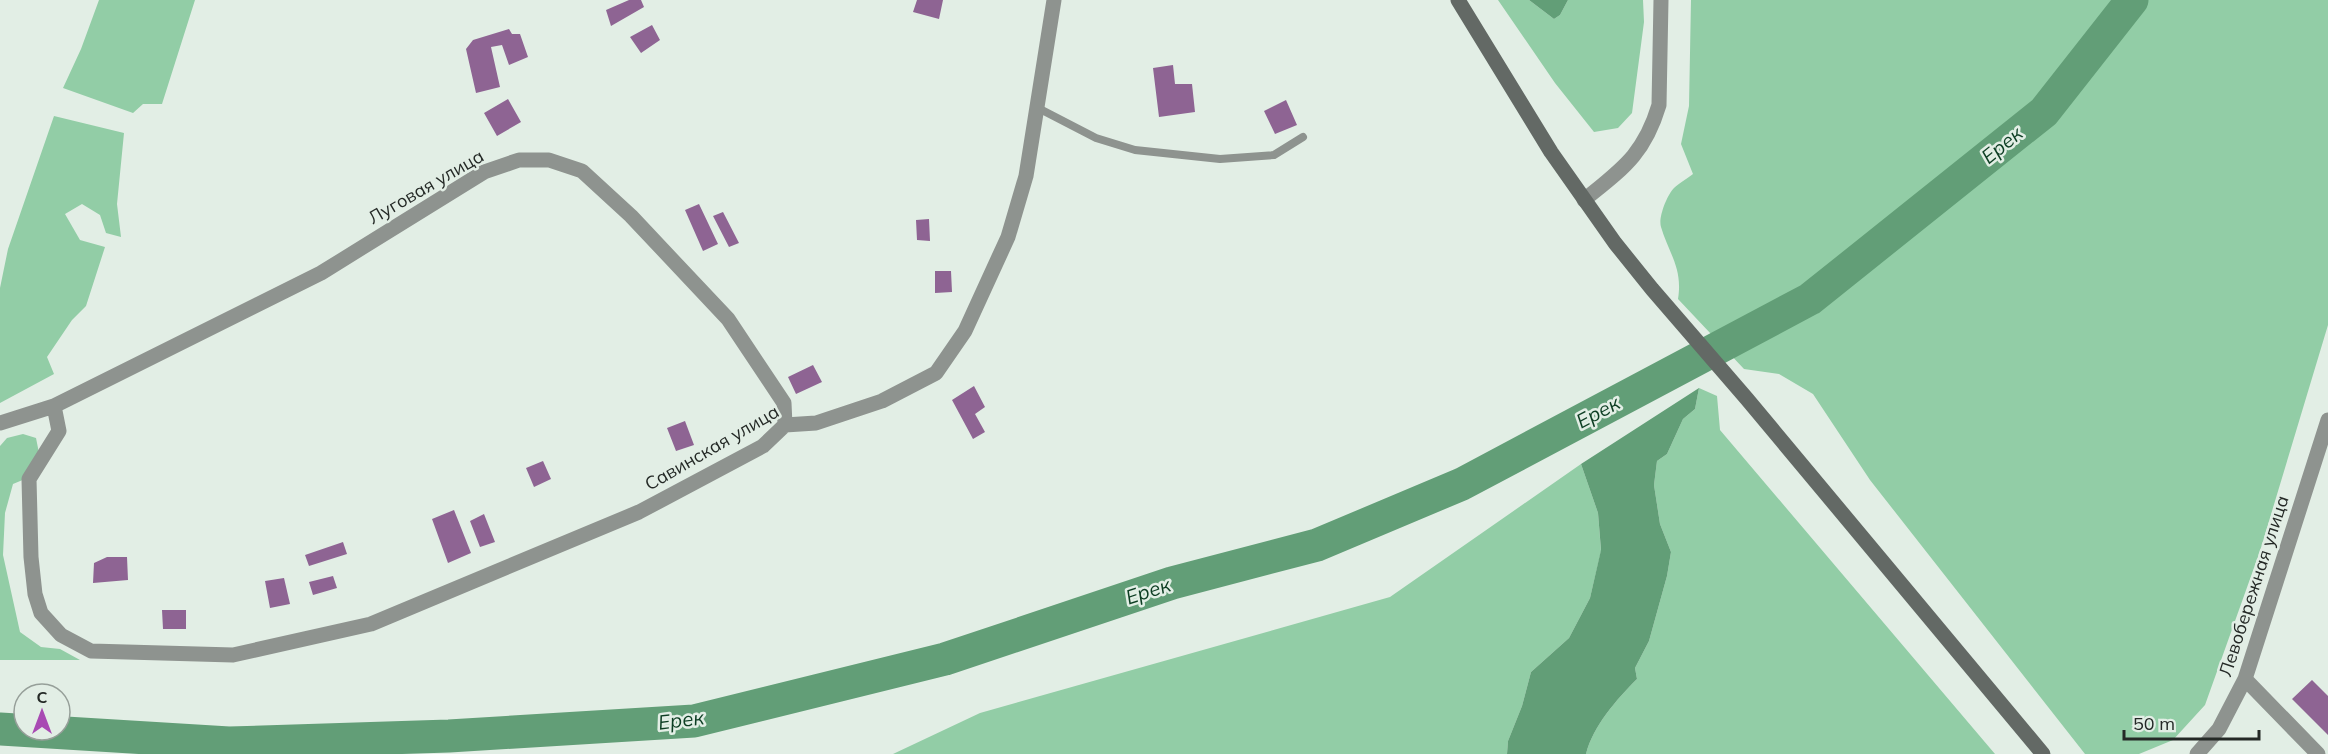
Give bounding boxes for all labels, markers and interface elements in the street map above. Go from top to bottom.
water label: Ерек [1976,120,2028,169]
street label: Луговая улица [364,144,488,229]
water label: Ерек [1572,389,1625,433]
street label: Савинская улица [640,400,783,495]
street label: Левобережная улица [2213,492,2294,679]
water label: Ерек [1122,571,1175,609]
north arrow [12,682,72,742]
text: С [37,687,48,707]
scale bar [2124,703,2259,741]
water label: Ерек [657,704,706,735]
text: 50 m [2133,712,2175,735]

